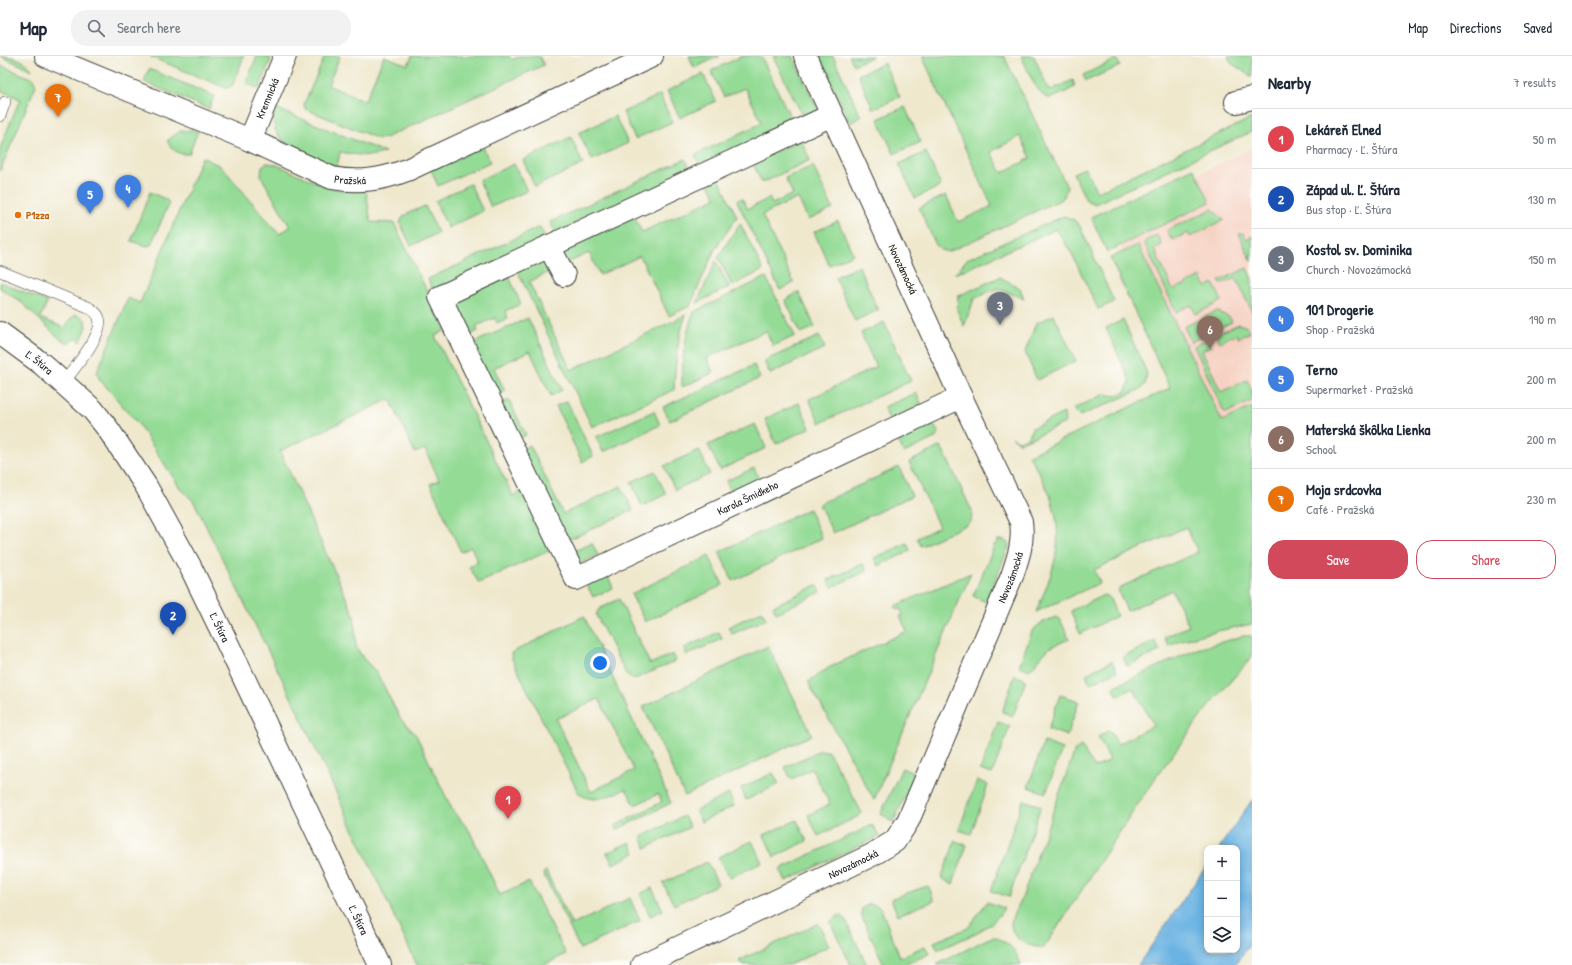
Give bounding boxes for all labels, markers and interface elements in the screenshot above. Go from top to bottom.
search box [71,10,351,46]
text: Map [20,15,47,41]
icon: search [85,17,107,39]
text: Search here [117,17,181,38]
text: Map [1408,18,1428,37]
text: Directions [1450,18,1501,37]
text: Saved [1523,18,1552,37]
text: Nearby [1268,71,1311,94]
text: 7 results [1513,73,1556,91]
street label: Kremnická [253,76,282,121]
pin: 7 [45,84,71,117]
text: Lekáreň Elned [1306,119,1381,140]
text: 1 [1279,130,1283,148]
text: 50 m [1533,130,1556,148]
text: Pharmacy · Ľ. Štúra [1306,140,1397,158]
street label: Pražská [333,172,367,187]
pin: 4 [115,175,141,208]
text: Západ ul. Ľ. Štúra [1306,179,1400,200]
pin: 5 [77,181,103,214]
text: 2 [1278,190,1284,208]
text: 130 m [1528,190,1556,208]
text: Bus stop · Ľ. Štúra [1306,200,1391,218]
place label: P1zza [26,208,50,222]
marker: P1zza [13,210,23,220]
text: Kostol sv. Dominika [1306,239,1412,260]
street label: Novozámocká [885,242,921,297]
text: 3 [1278,250,1284,268]
text: 150 m [1528,250,1556,268]
text: Church · Novozámocká [1306,260,1411,278]
pin: 3 [987,292,1013,325]
text: 101 Drogerie [1306,299,1374,320]
text: 4 [1279,310,1283,328]
text: 190 m [1529,310,1556,328]
pin: 6 [1197,316,1223,349]
text: Shop · Pražská [1306,320,1374,338]
street label: Ľ. Štúra [23,347,56,378]
text: Terno [1306,359,1338,380]
text: 5 [1278,370,1284,388]
text: 200 m [1526,370,1556,388]
text: Supermarket · Pražská [1306,380,1413,398]
text: Materská škôlka Lienka [1306,419,1430,440]
text: 6 [1278,430,1284,448]
text: 200 m [1526,430,1556,448]
text: School [1306,440,1336,458]
street label: Karola Šmidkeho [715,477,781,518]
text: Moja srdcovka [1306,479,1381,500]
text: 7 [1278,490,1284,508]
text: 230 m [1526,490,1556,508]
text: Café · Pražská [1306,500,1374,518]
button: Save [1268,540,1408,579]
button: Share [1416,540,1556,579]
street label: Novozámocká [994,550,1026,605]
pin: 2 [160,602,186,635]
street label: Ľ. Štúra [207,610,233,645]
your location [590,653,610,673]
pin: 1 [495,786,521,819]
map controls [1204,845,1240,953]
button: + [1204,845,1240,881]
street label: Novozámocká [826,846,881,882]
button: − [1204,881,1240,917]
street label: Ľ. Štúra [346,903,372,938]
button: layers [1204,917,1240,953]

